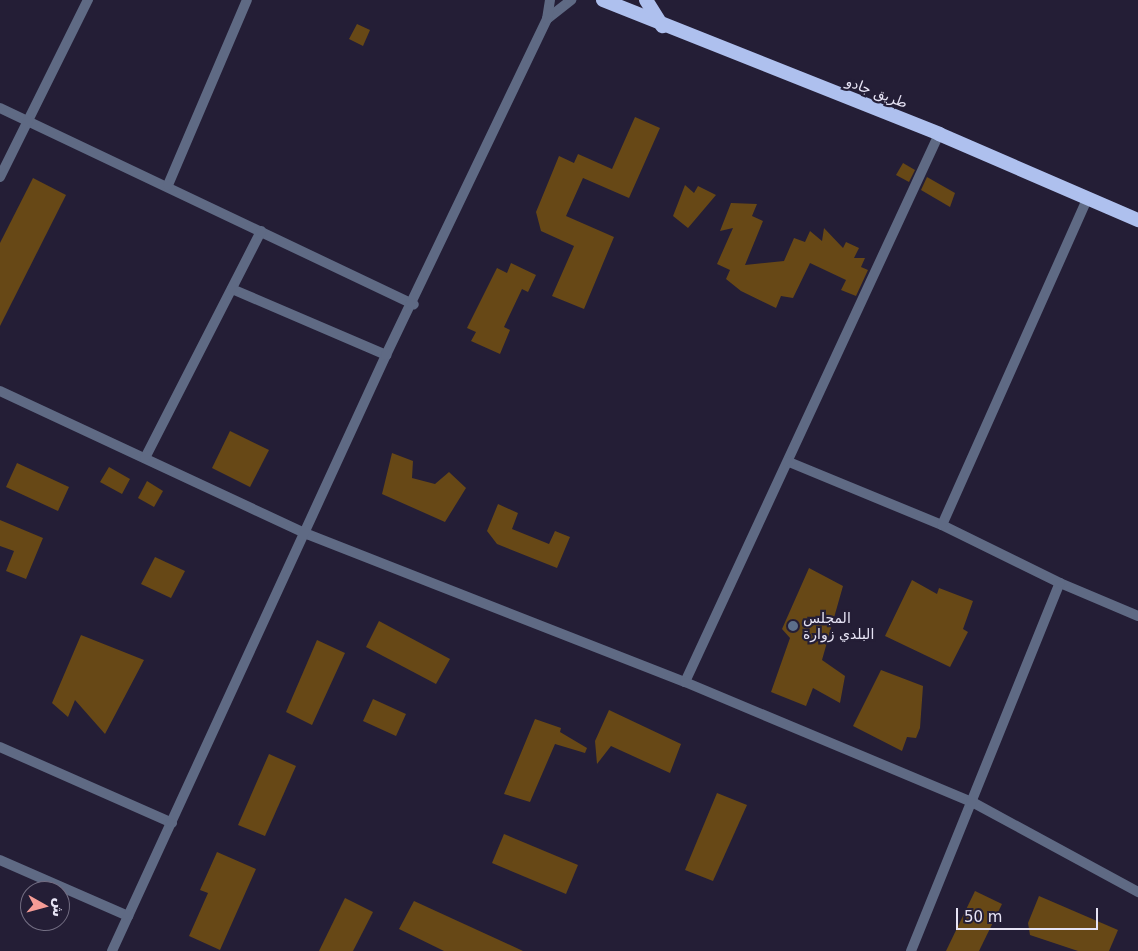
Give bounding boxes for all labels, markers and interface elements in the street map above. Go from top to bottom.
street label: طريق جادو [844,73,910,111]
place label: المجلس البلدي زوارة [803,610,874,642]
marker: المجلس البلدي زوارة [787,620,799,632]
north arrow [20,881,70,931]
text: ش [50,897,68,918]
scale bar [958,898,1100,930]
text: 50 m [964,908,1002,926]

